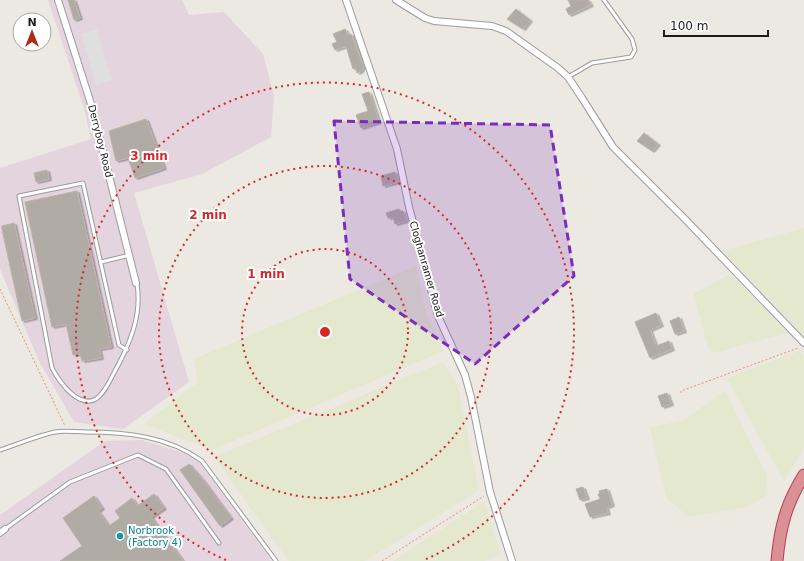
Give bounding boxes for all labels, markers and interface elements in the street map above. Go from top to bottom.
north arrow [12,12,52,52]
scale bar [664,12,768,38]
text: N [27,16,37,29]
text: 100 m [670,19,708,33]
street label: Derryboy Road [86,104,115,179]
text: 3 min [130,149,168,163]
text: 2 min [189,208,227,222]
street label: Cloghanramer Road [408,220,446,318]
text: 1 min [247,267,285,281]
centre of rings [318,325,332,339]
place label: Norbrook (Factory 4) [128,525,182,548]
marker: Norbrook (Factory 4) [115,531,125,541]

